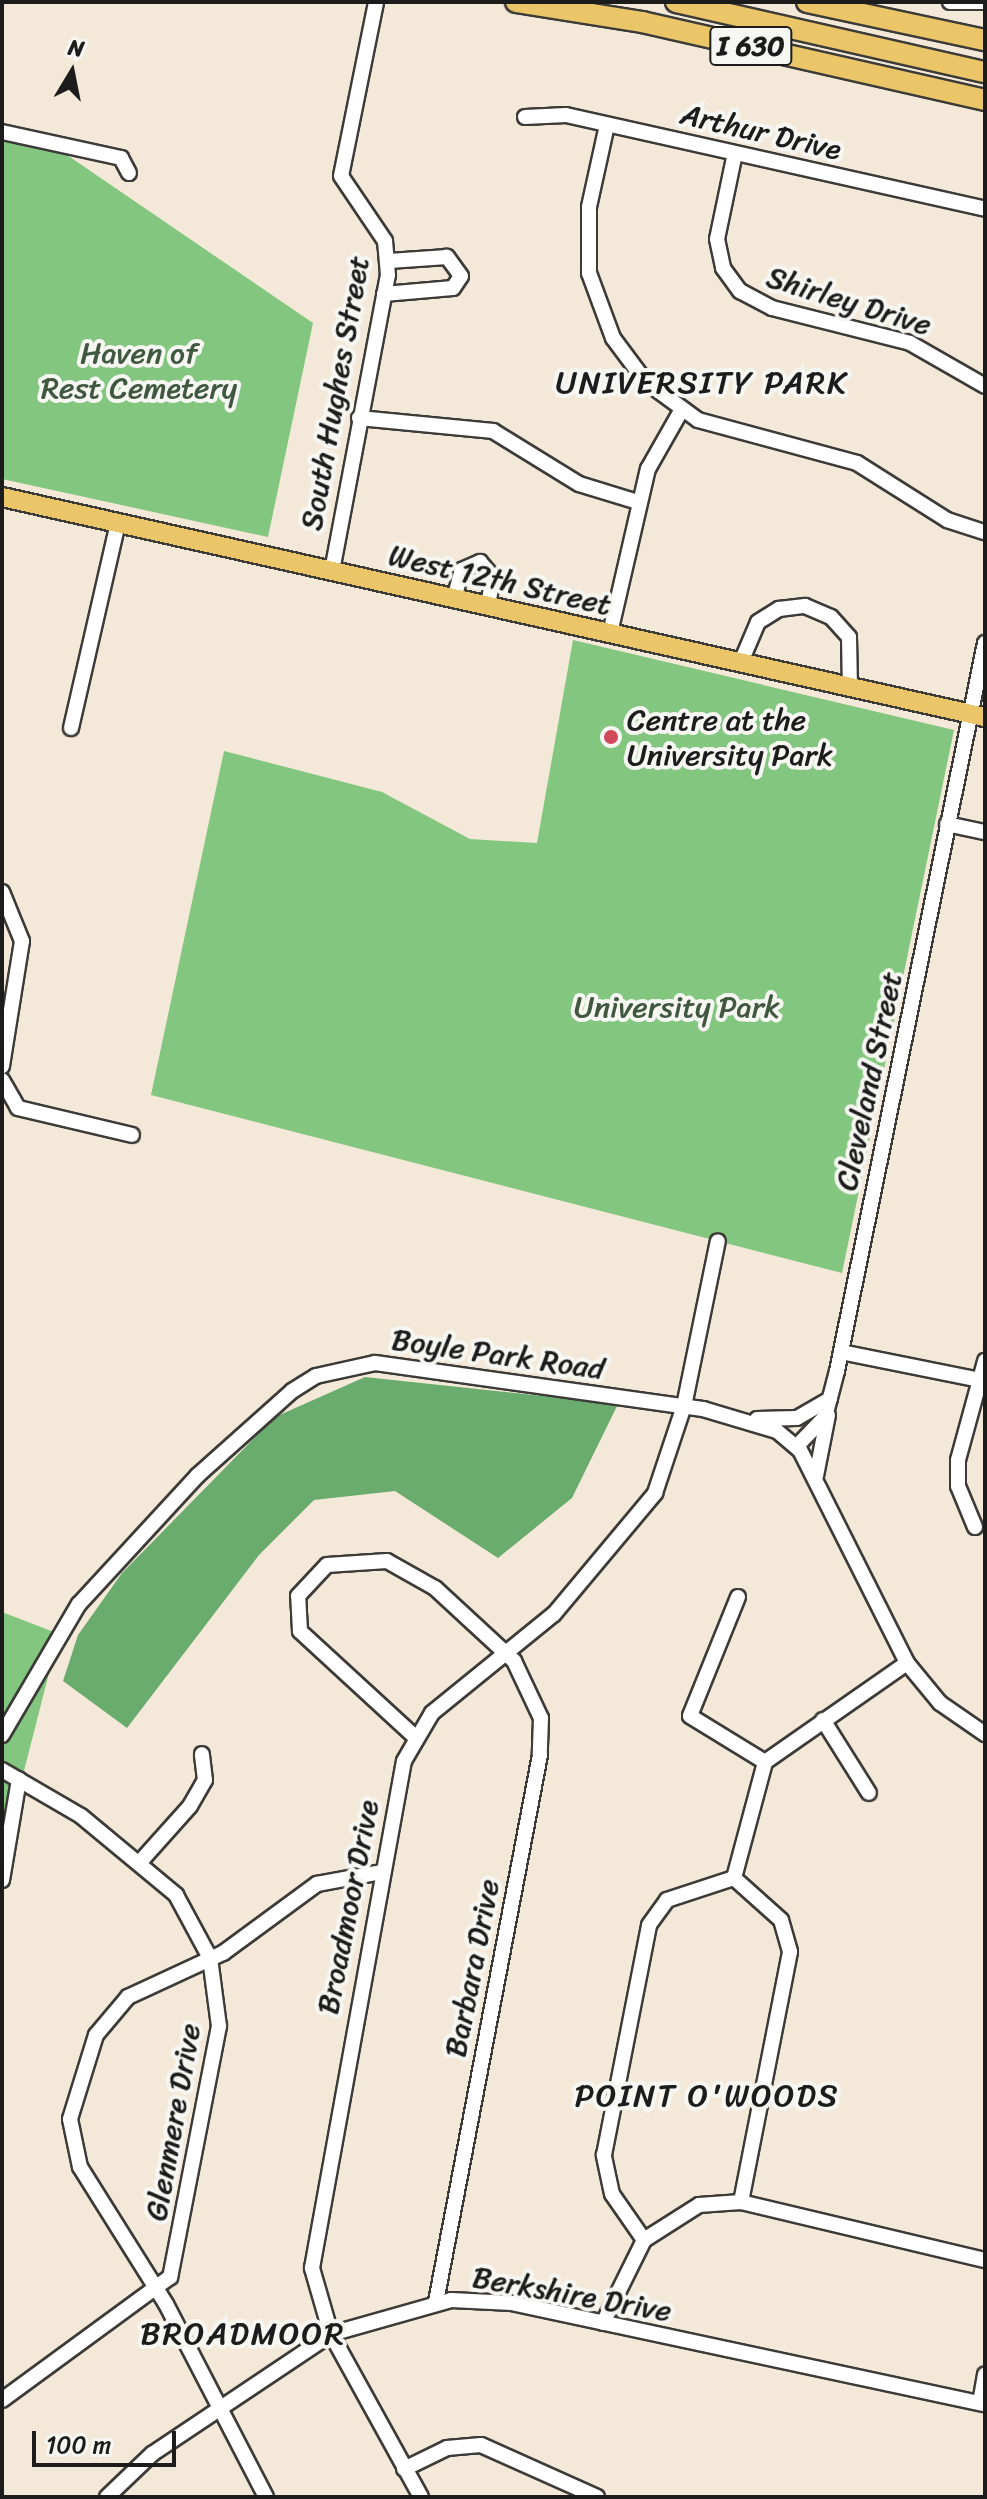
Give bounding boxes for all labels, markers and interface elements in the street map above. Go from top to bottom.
road number: I 630 [709,22,793,70]
text: N [65,27,87,68]
north arrow [32,32,112,112]
street label: Arthur Drive [677,96,845,168]
street label: South Hughes Street [293,253,377,533]
street label: Shirley Drive [762,259,936,343]
park label: Haven of Rest Cemetery [41,335,237,406]
district label: UNIVERSITY PARK [556,364,848,402]
street label: West 12th Street [385,537,615,623]
place label: Centre at the University Park [627,702,833,772]
marker: Centre at the University Park [602,728,620,746]
street label: Cleveland Street [828,968,910,1194]
park label: University Park [574,989,780,1025]
street label: Boyle Park Road [389,1321,607,1387]
street label: Broadmoor Drive [309,1796,387,2018]
street label: Barbara Drive [437,1876,507,2060]
street label: Glenmere Drive [138,2021,208,2223]
district label: POINT O'WOODS [578,2077,836,2115]
street label: Berkshire Drive [470,2259,674,2329]
district label: BROADMOOR [140,2315,346,2353]
scale bar [36,2415,180,2465]
text: 100 m [46,2424,111,2466]

